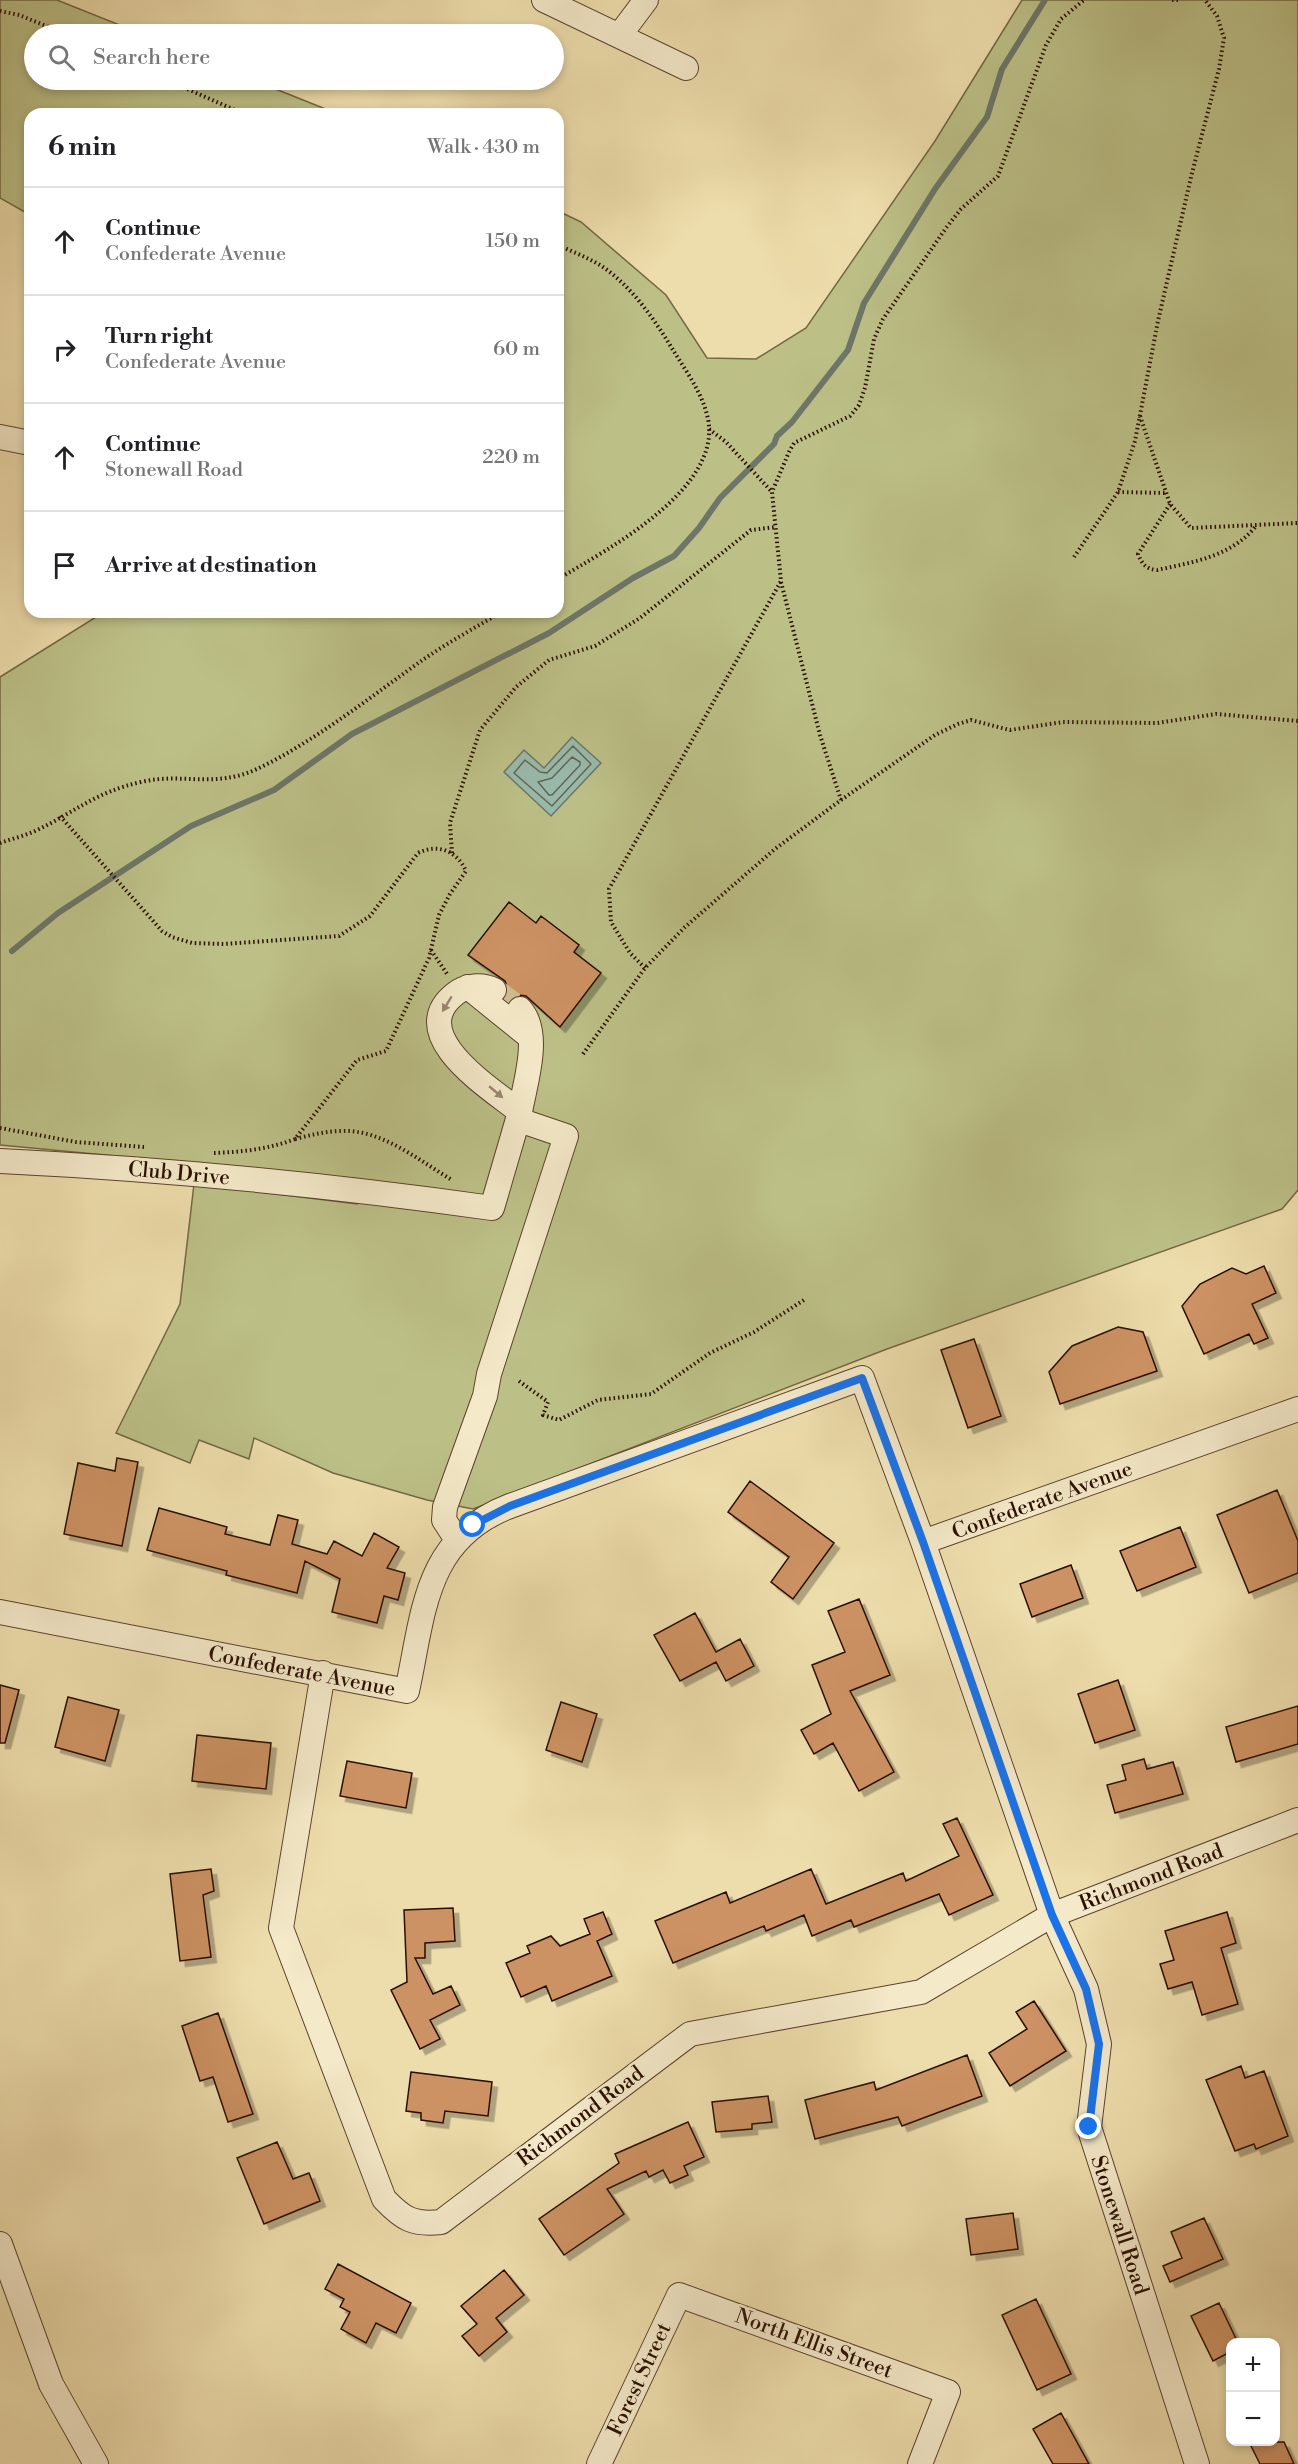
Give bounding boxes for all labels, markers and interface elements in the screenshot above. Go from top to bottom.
search box [24,24,564,90]
icon: search [45,41,78,74]
text: Search here [93,44,210,71]
text: 6 min [48,131,116,163]
text: Walk · 430 m [427,135,540,160]
text: Continue [105,215,201,242]
icon: ahead [48,225,81,258]
text: 150 m [485,229,540,254]
text: Confederate Avenue [105,242,286,267]
text: Turn right [105,323,213,350]
icon: right [48,333,81,366]
text: 60 m [493,337,540,362]
text: Confederate Avenue [105,350,286,375]
text: Continue [105,431,201,458]
icon: ahead [48,441,81,474]
text: 220 m [482,445,540,470]
text: Stonewall Road [105,458,243,483]
icon: arrive [48,549,81,582]
text: Arrive at destination [105,552,317,579]
one-way arrow [442,996,453,1012]
one-way arrow [488,1085,503,1098]
street label: Club Drive [127,1157,231,1191]
street label: Confederate Avenue [949,1456,1136,1546]
route start [459,1511,485,1537]
street label: Confederate Avenue [206,1641,398,1703]
street label: Richmond Road [1076,1839,1227,1917]
street label: Richmond Road [512,2061,649,2173]
route end [1075,2113,1101,2139]
street label: Stonewall Road [1084,2152,1154,2298]
street label: North Ellis Street [731,2303,897,2385]
street label: Forest Street [602,2318,678,2440]
map controls [1226,2338,1280,2446]
button: + [1226,2338,1280,2392]
button: − [1226,2392,1280,2446]

